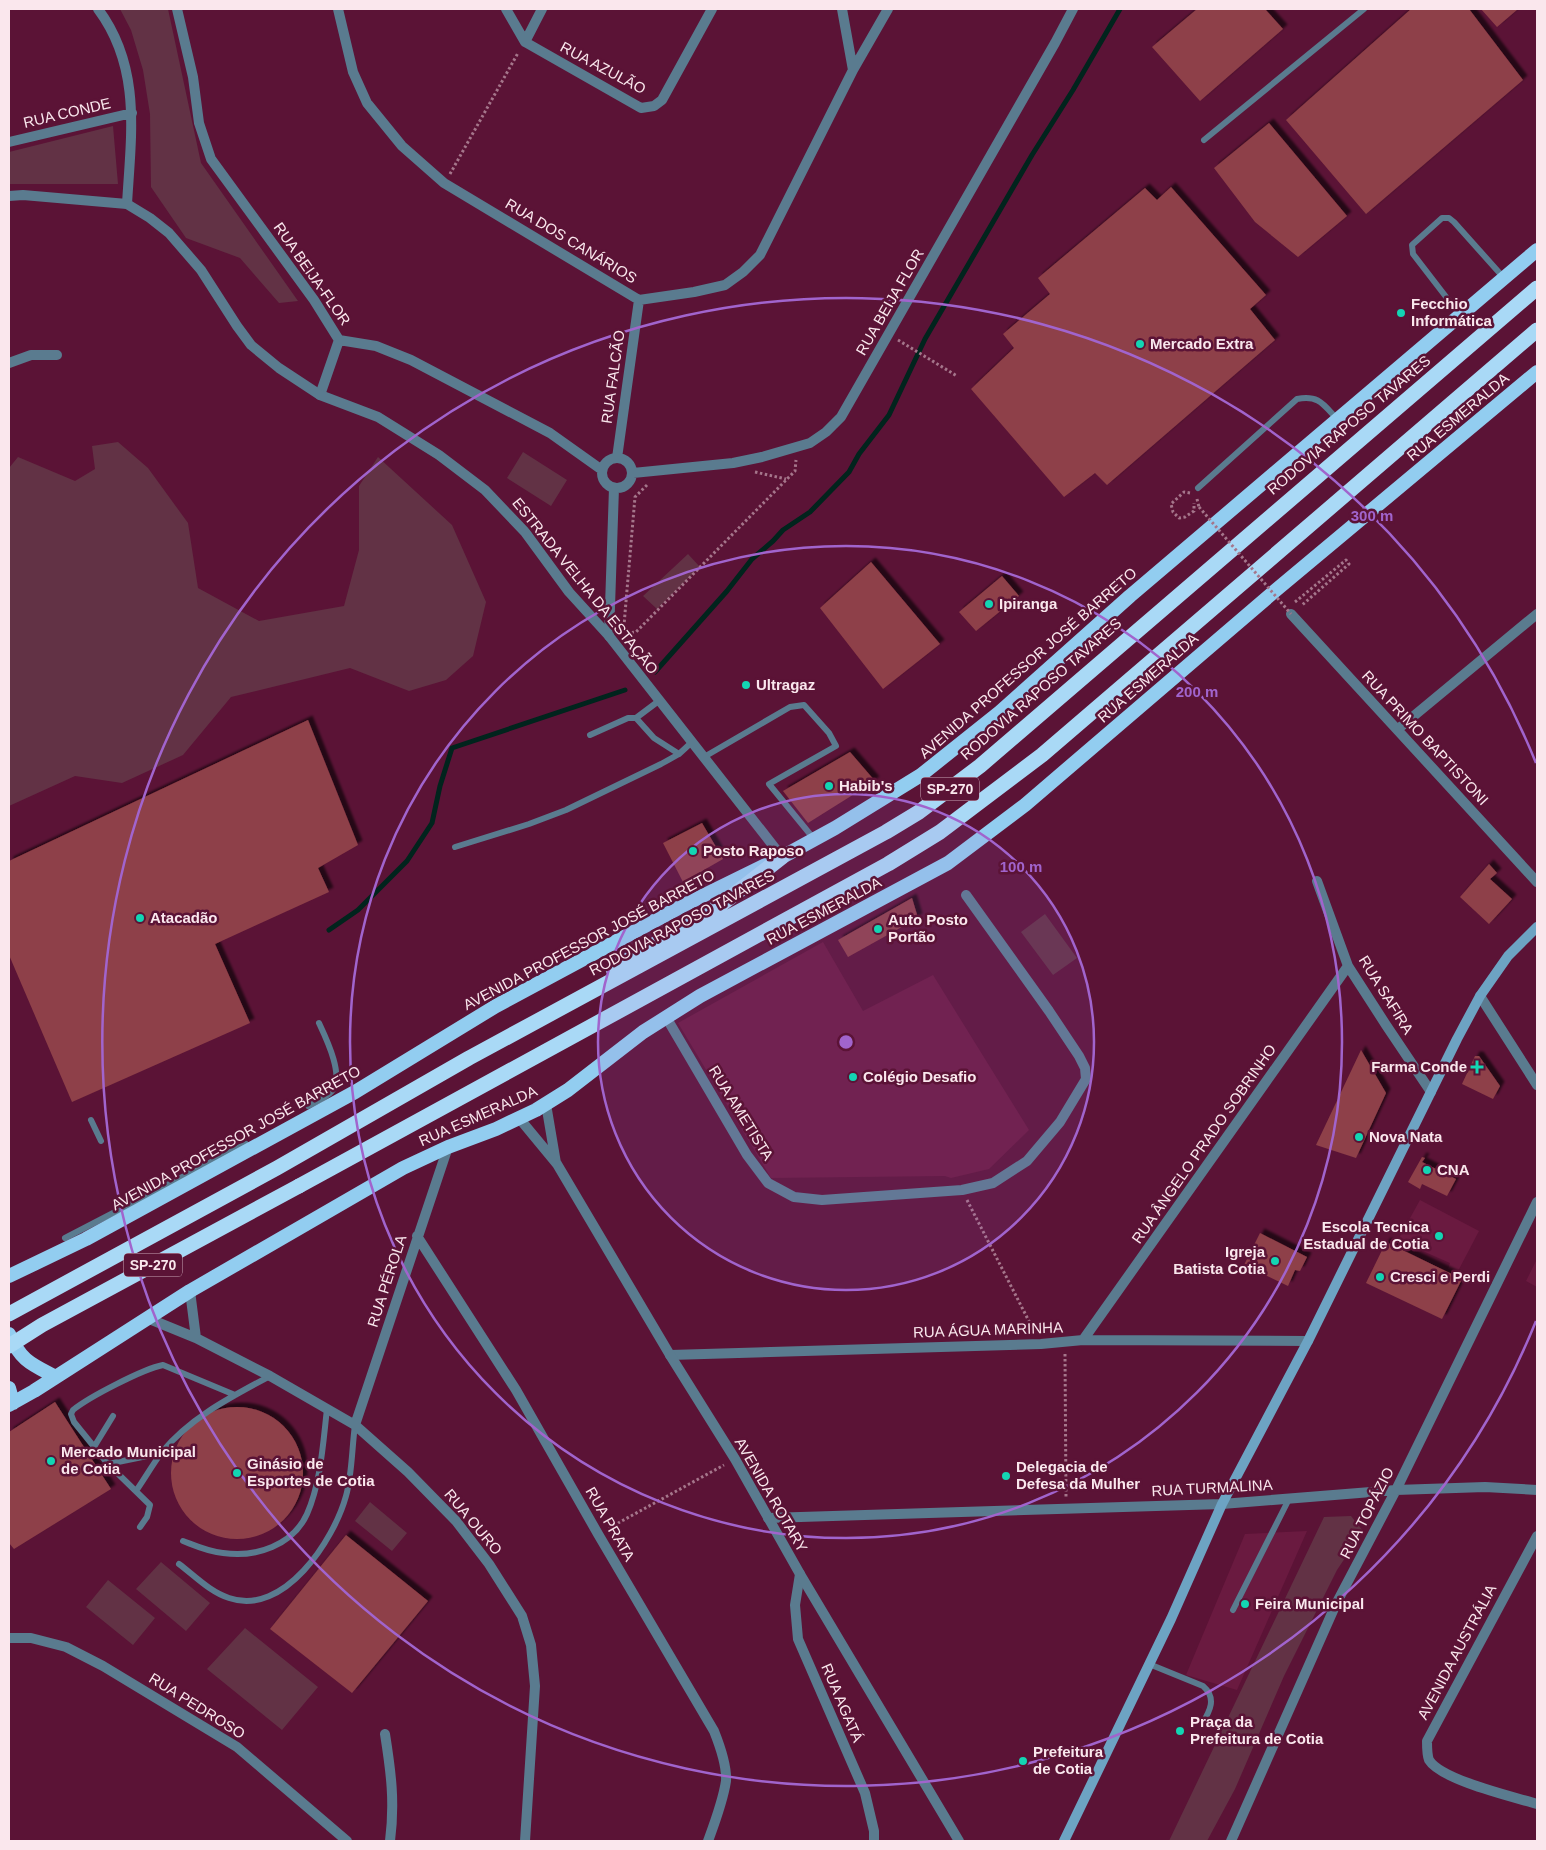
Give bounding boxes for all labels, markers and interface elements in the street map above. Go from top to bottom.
street label: RUA AZULÃO [558,38,649,97]
street label: RUA CONDE [22,94,112,131]
street label: RUA DOS CANÁRIOS [503,195,640,286]
street label: RUA BEIJA-FLOR [271,219,354,329]
street label: RUA BEIJA FLOR [852,245,927,358]
place label: Fecchio Informática [1411,295,1493,329]
marker: Fecchio Informática [1395,307,1407,319]
street label: RUA FALCÃO [598,329,627,425]
place label: Mercado Extra [1150,335,1254,352]
marker: Mercado Extra [1134,338,1146,350]
street label: RODOVIA RAPOSO TAVARES [1264,351,1434,498]
street label: RUA ESMERALDA [1403,369,1512,464]
street label: ESTRADA VELHA DA ESTAÇÃO [509,494,662,677]
text: 300 m [1351,507,1393,524]
street label: AVENIDA PROFESSOR JOSÉ BARRETO [916,564,1140,762]
place label: Ipiranga [999,595,1058,612]
marker: Ipiranga [983,598,995,610]
street label: RODOVIA RAPOSO TAVARES [957,614,1124,763]
street label: RUA ESMERALDA [1094,629,1201,726]
street label: RUA PRIMO BAPTISTONI [1359,667,1492,808]
place label: Ultragaz [756,676,815,693]
marker: Ultragaz [740,679,752,691]
text: 200 m [1176,683,1218,700]
place label: Habib's [839,777,893,794]
road number: SP-270 [921,778,979,801]
marker: Habib's [823,780,835,792]
place label: Posto Raposo [703,842,804,859]
marker: Posto Raposo [687,845,699,857]
text: 100 m [1000,858,1042,875]
street label: AVENIDA PROFESSOR JOSÉ BARRETO [460,866,717,1013]
street label: RODOVIA RAPOSO TAVARES [586,866,777,979]
street label: RUA ESMERALDA [763,873,884,948]
place label: Atacadão [150,909,218,926]
place label: Auto Posto Portão [888,911,968,945]
marker: Atacadão [134,912,146,924]
marker: Auto Posto Portão [872,923,884,935]
street label: RUA SAFIRA [1356,952,1417,1037]
centre of rings [837,1033,855,1051]
street label: RUA ÂNGELO PRADO SOBRINHO [1128,1041,1279,1247]
place label: Farma Conde [1371,1058,1467,1075]
marker: Farma Conde [1471,1061,1483,1073]
street label: AVENIDA PROFESSOR JOSÉ BARRETO [108,1062,363,1213]
street label: RUA AMETISTA [706,1062,777,1163]
place label: Colégio Desafio [863,1068,976,1085]
marker: Colégio Desafio [847,1071,859,1083]
street label: RUA ESMERALDA [416,1082,540,1149]
place label: Nova Nata [1369,1128,1443,1145]
marker: Nova Nata [1353,1131,1365,1143]
place label: CNA [1437,1161,1470,1178]
marker: CNA [1421,1164,1433,1176]
place label: Escola Tecnica Estadual de Cotia [1303,1218,1430,1252]
marker: Escola Tecnica Estadual de Cotia [1433,1230,1445,1242]
street label: RUA PÉROLA [364,1233,409,1329]
place label: Igreja Batista Cotia [1173,1243,1266,1277]
road number: SP-270 [124,1254,182,1276]
marker: Igreja Batista Cotia [1269,1255,1281,1267]
place label: Cresci e Perdi [1390,1268,1490,1285]
marker: Cresci e Perdi [1374,1271,1386,1283]
street label: RUA ÁGUA MARINHA [913,1318,1063,1341]
street label: AVENIDA ROTARY [732,1435,811,1555]
place label: Mercado Municipal de Cotia [61,1443,196,1477]
marker: Mercado Municipal de Cotia [45,1455,57,1467]
place label: Ginásio de Esportes de Cotia [247,1455,375,1489]
place label: Delegacia de Defesa da Mulher [1016,1458,1140,1492]
street label: RUA TOPÁZIO [1336,1464,1397,1561]
marker: Ginásio de Esportes de Cotia [231,1467,243,1479]
marker: Delegacia de Defesa da Mulher [1000,1470,1012,1482]
street label: RUA TURMALINA [1151,1476,1273,1499]
street label: RUA PRATA [582,1484,638,1564]
street label: RUA OURO [441,1486,506,1558]
street label: AVENIDA AUSTRÁLIA [1414,1581,1499,1722]
place label: Feira Municipal [1255,1595,1364,1612]
marker: Feira Municipal [1239,1598,1251,1610]
street label: RUA AGATÁ [818,1661,867,1745]
street label: RUA PEDROSO [146,1669,248,1742]
place label: Praça da Prefeitura de Cotia [1190,1713,1324,1747]
marker: Praça da Prefeitura de Cotia [1174,1725,1186,1737]
place label: Prefeitura de Cotia [1033,1743,1104,1777]
marker: Prefeitura de Cotia [1017,1755,1029,1767]

